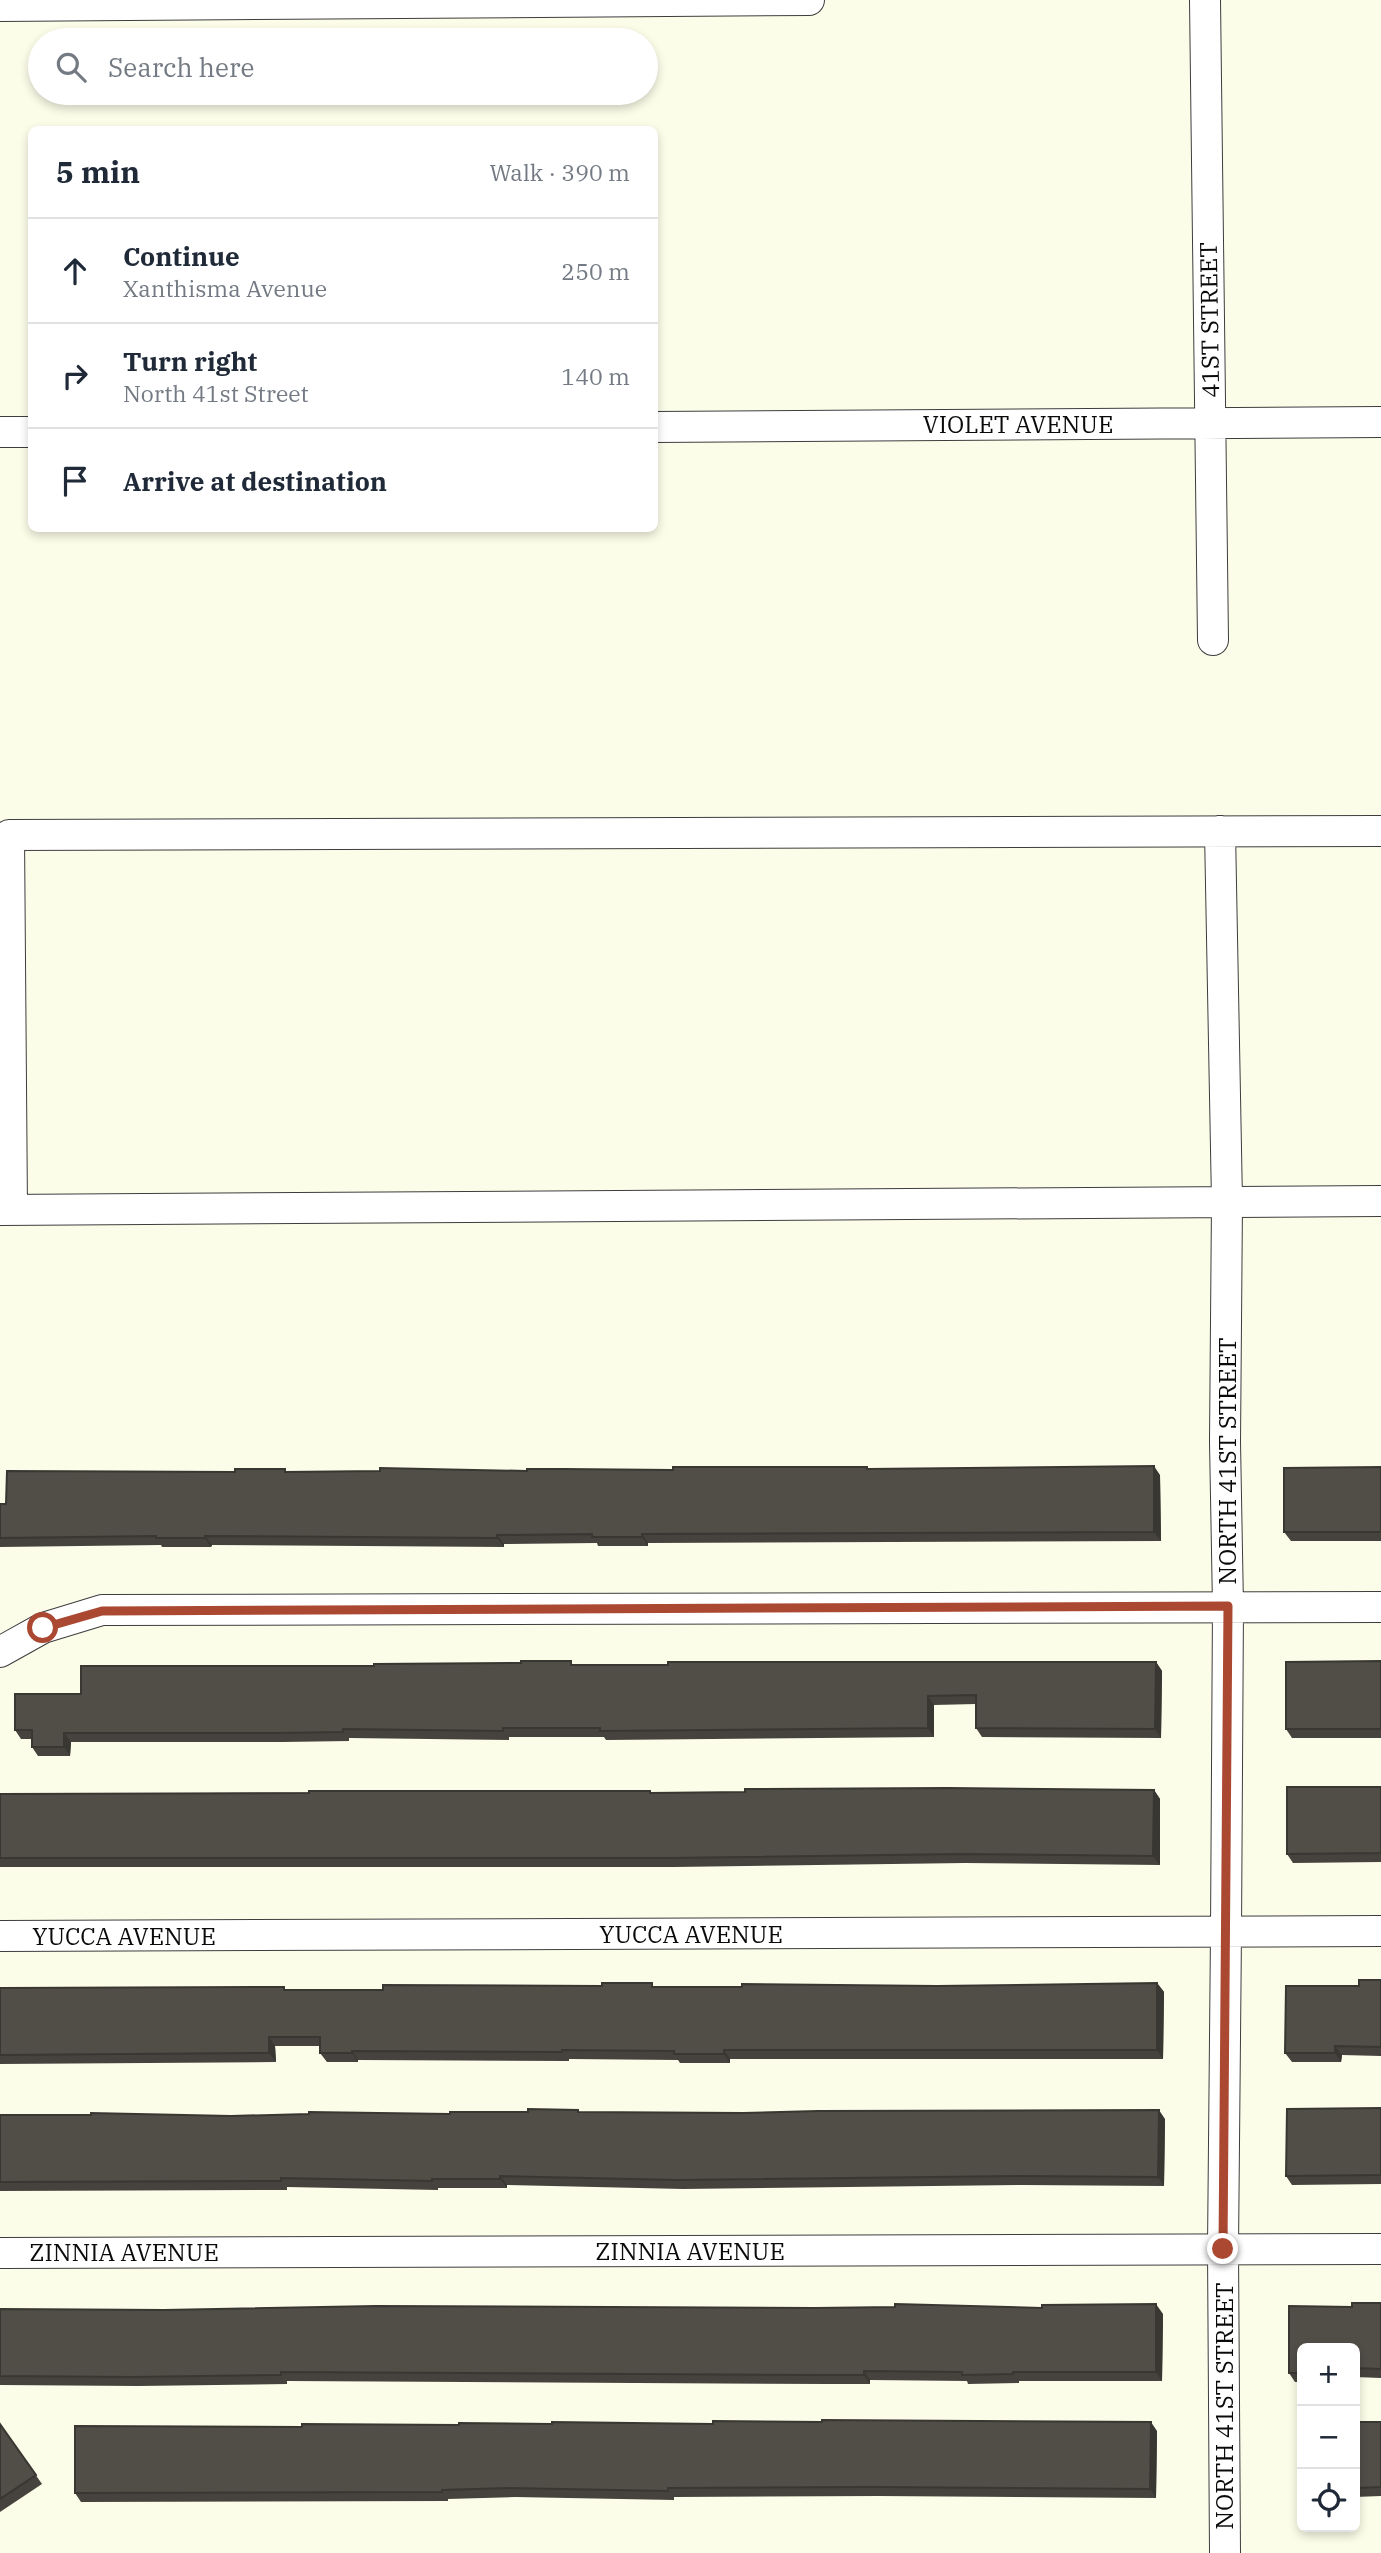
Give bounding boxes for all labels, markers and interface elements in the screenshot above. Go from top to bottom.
search box [28,28,658,105]
icon: search [52,48,90,86]
text: Search here [108,50,254,84]
text: 5 min [56,152,140,191]
text: Walk · 390 m [489,157,630,187]
text: Continue [123,239,240,273]
street label: 41ST STREET [1192,242,1226,398]
icon: ahead [56,252,94,290]
text: 250 m [561,256,630,286]
text: Xanthisma Avenue [123,273,327,303]
text: Turn right [123,344,257,378]
icon: right [56,357,94,395]
text: 140 m [561,361,630,391]
text: North 41st Street [123,378,309,408]
street label: VIOLET AVENUE [923,408,1113,440]
icon: arrive [56,462,94,500]
text: Arrive at destination [123,464,387,498]
street label: NORTH 41ST STREET [1211,1337,1243,1585]
route start [27,1612,58,1643]
street label: YUCCA AVENUE [599,1918,783,1950]
street label: YUCCA AVENUE [32,1920,216,1952]
route end [1207,2233,1238,2264]
street label: ZINNIA AVENUE [595,2235,785,2267]
street label: ZINNIA AVENUE [29,2236,219,2268]
street label: NORTH 41ST STREET [1208,2282,1240,2530]
map controls [1297,2343,1360,2532]
button: + [1297,2343,1360,2406]
button: − [1297,2406,1360,2469]
button: locate [1297,2469,1360,2532]

